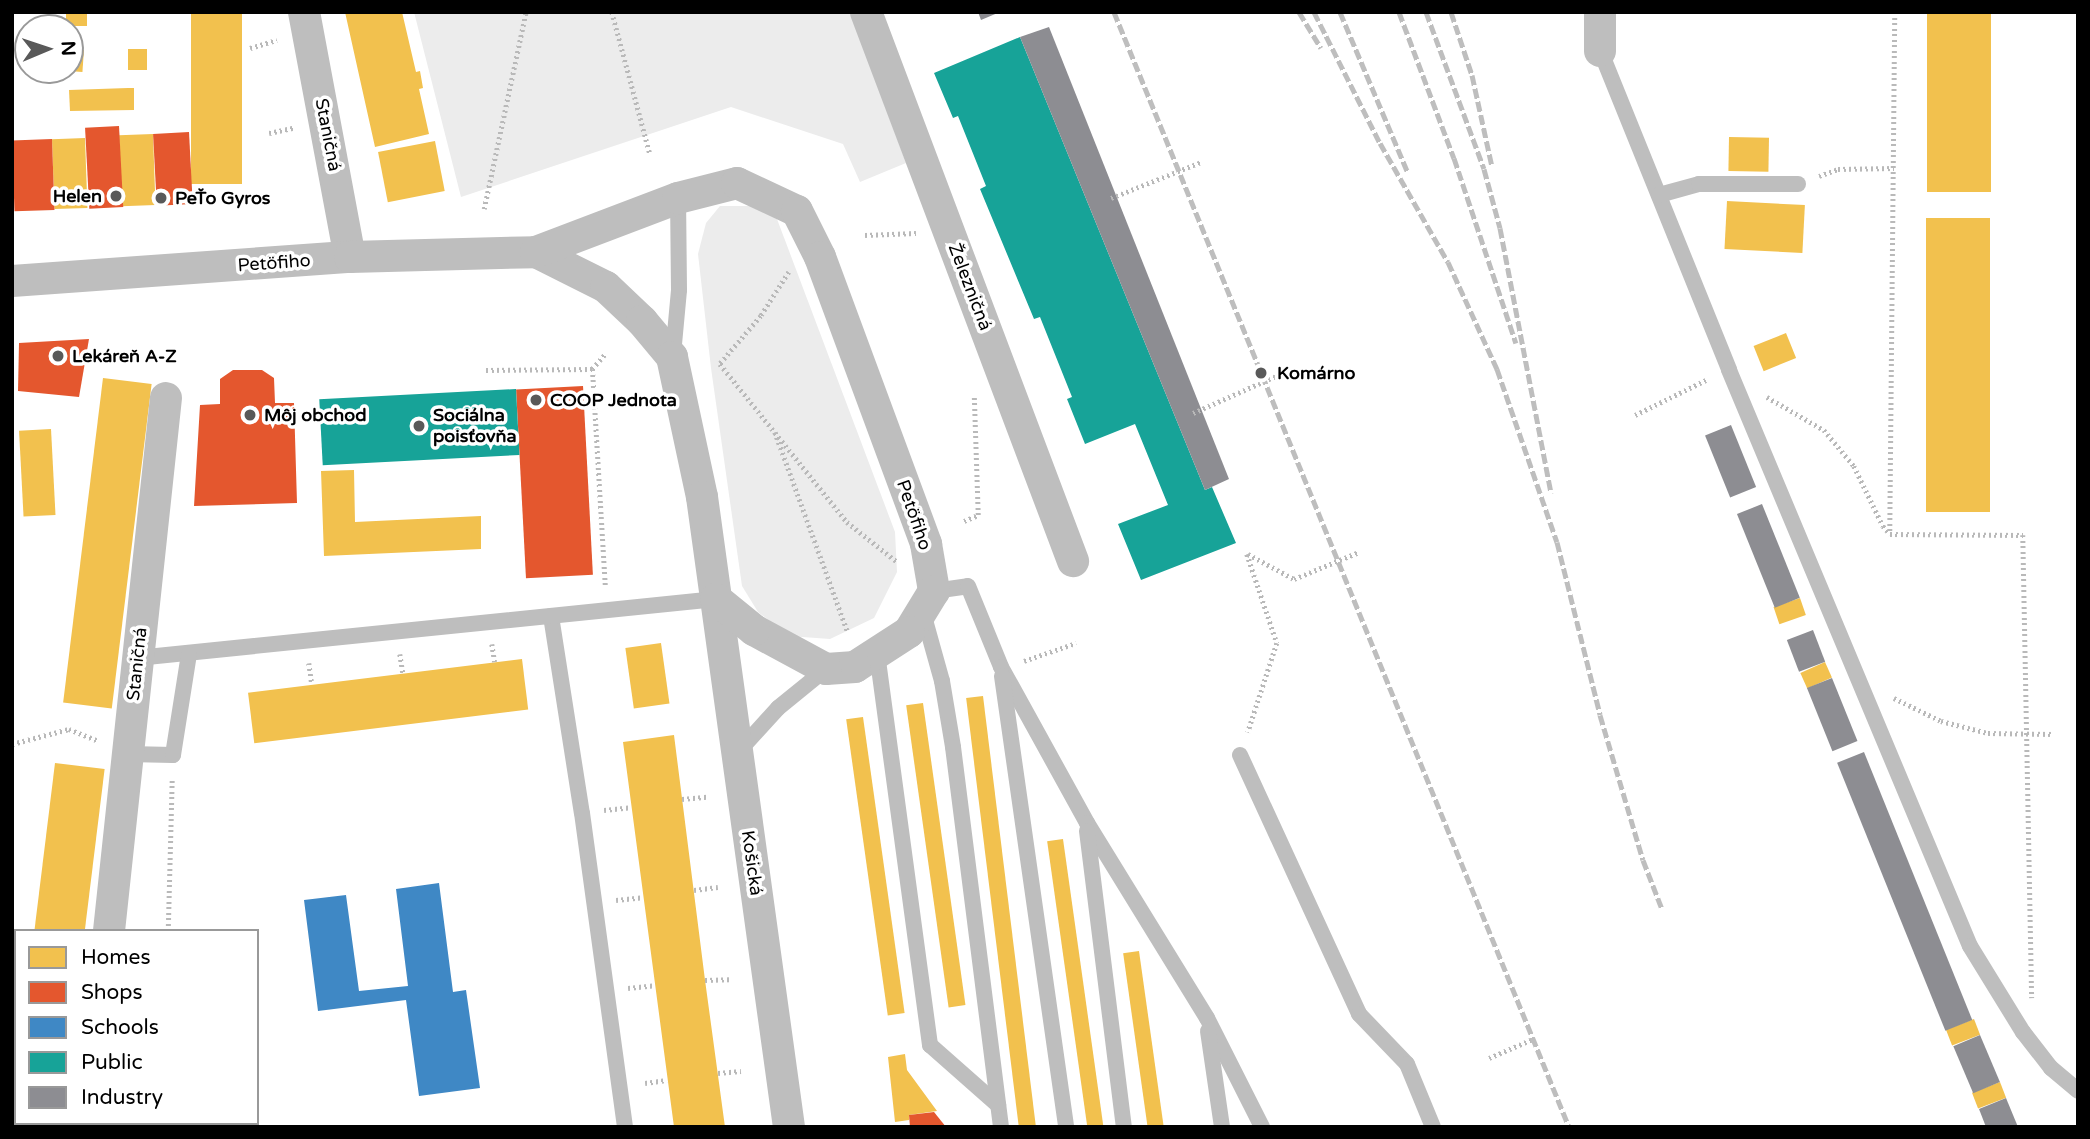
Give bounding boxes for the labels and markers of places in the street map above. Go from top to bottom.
place label: Helen [53,185,102,207]
place label: PeŤo Gyros [175,187,271,209]
marker: Helen [108,188,124,204]
marker: PeŤo Gyros [153,190,169,206]
place label: Lekáreň A-Z [72,345,177,367]
marker: Lekáreň A-Z [50,348,66,364]
place label: Komárno [1277,362,1355,384]
marker: Komárno [1251,363,1271,383]
place label: COOP Jednota [550,389,677,411]
marker: COOP Jednota [528,392,544,408]
place label: Môj obchod [264,404,366,426]
place label: Sociálna poisťovňa [433,405,517,448]
marker: Môj obchod [242,407,258,423]
marker: Sociálna poisťovňa [411,418,427,434]

